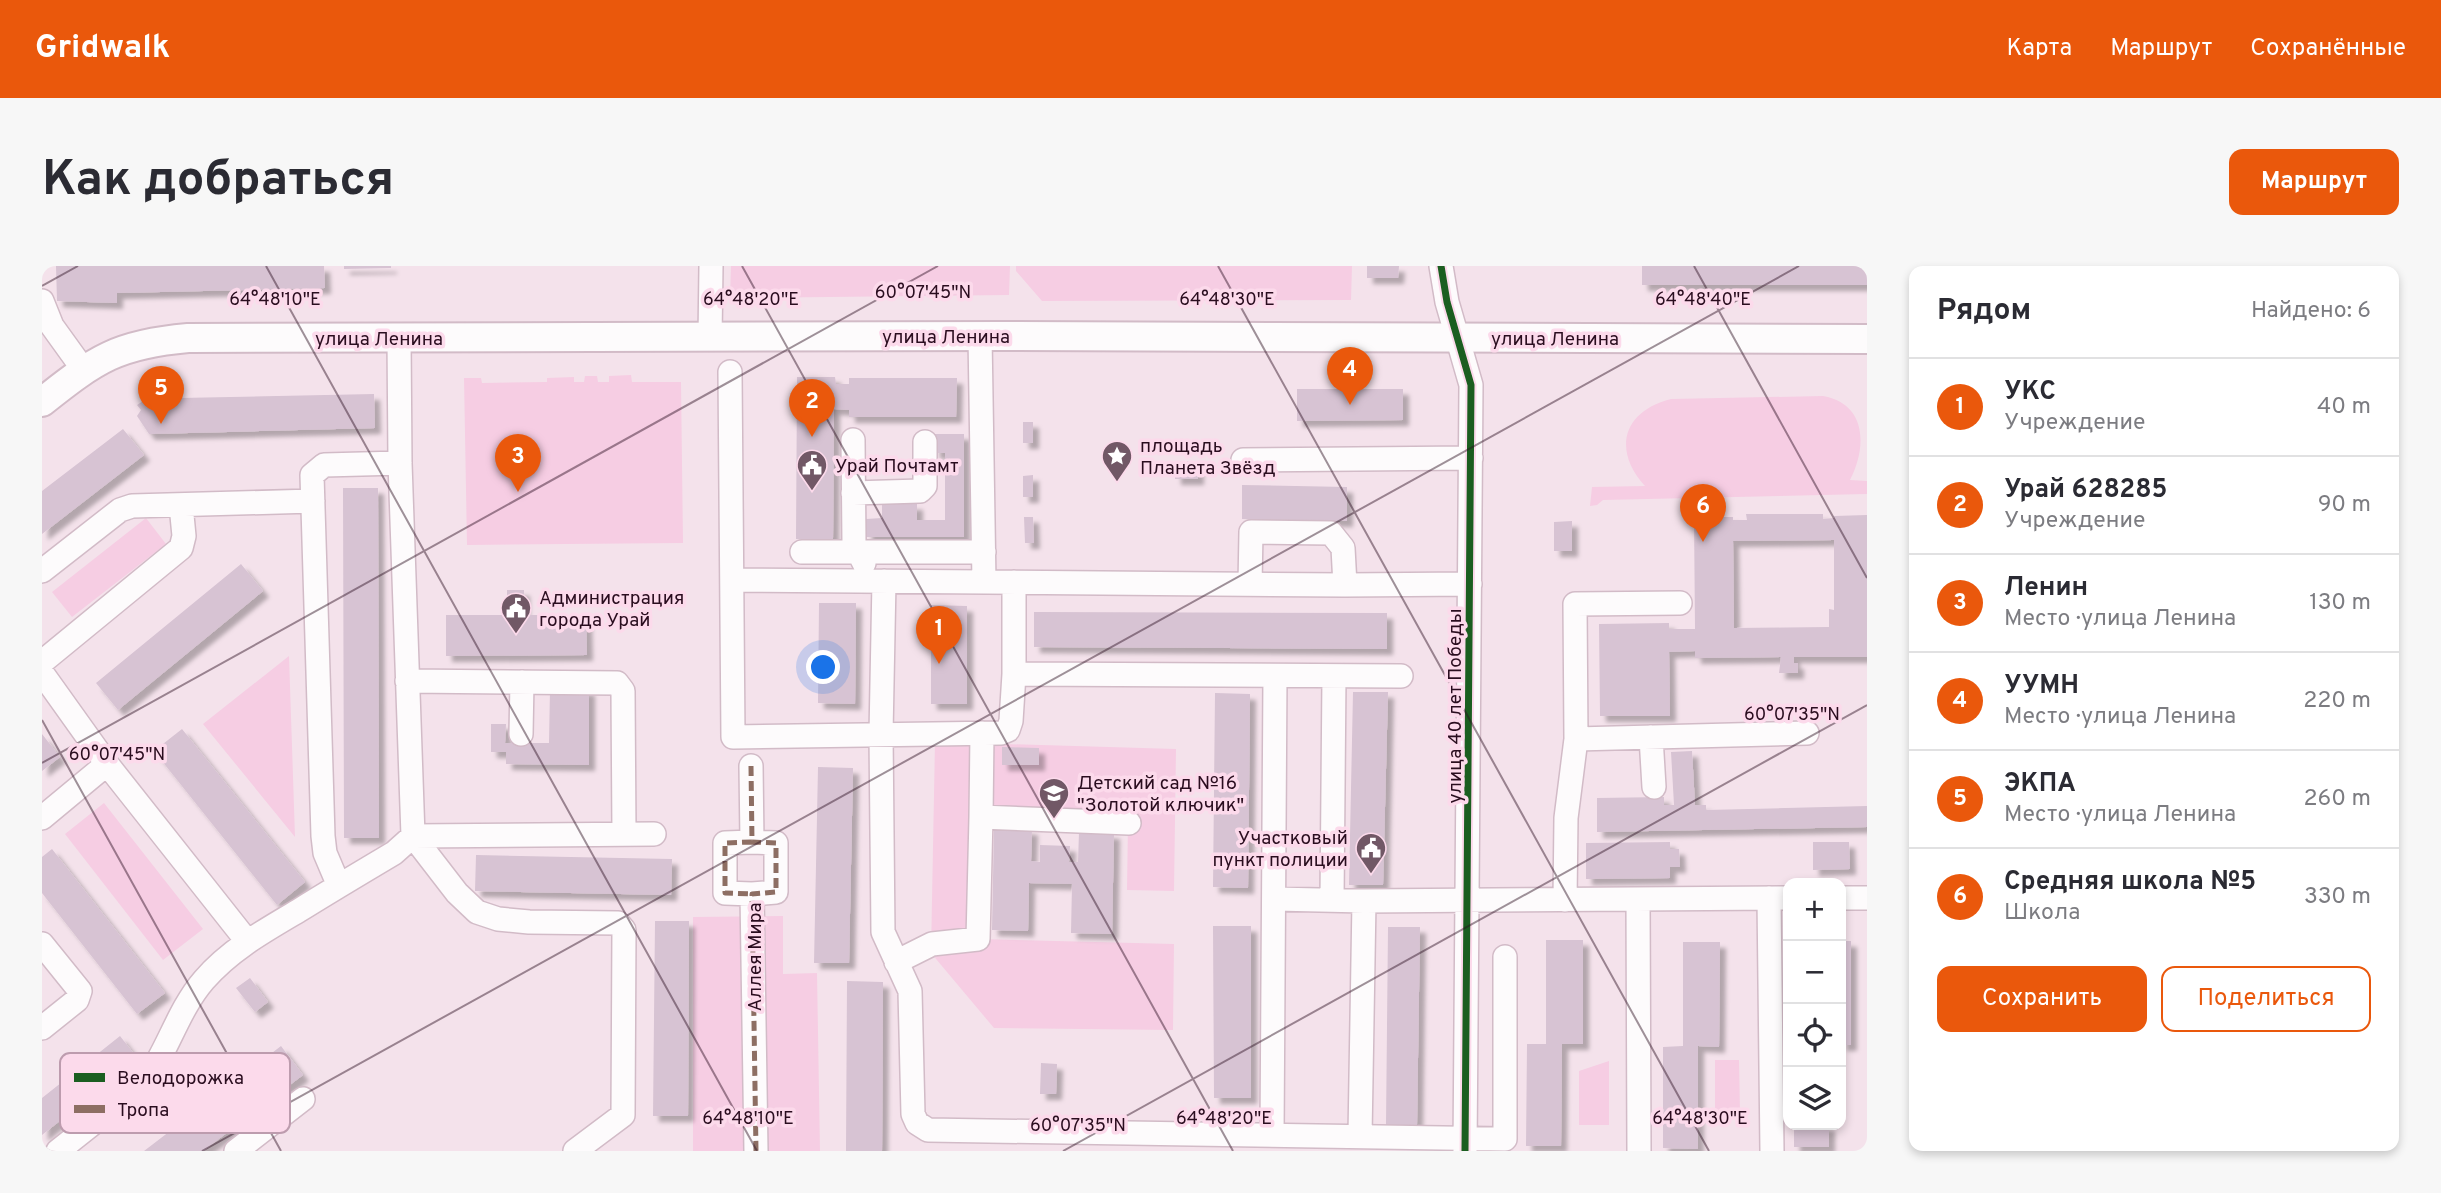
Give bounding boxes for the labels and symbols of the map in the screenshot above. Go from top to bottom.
text: 60°07'45"N [875,282,971,305]
text: 64°48'10"E [229,289,321,312]
text: 64°48'20"E [703,289,799,312]
text: 64°48'30"E [1179,289,1275,312]
text: 64°48'40"E [1655,289,1751,312]
street label: улица Ленина [882,326,1010,350]
street label: улица Ленина [315,328,443,352]
street label: улица Ленина [1491,328,1619,352]
pin: 4 [1327,347,1373,405]
pin: 5 [138,366,184,424]
pin: 2 [789,379,835,437]
pin: 3 [495,434,541,492]
place label: площадь Планета Звёзд [1140,435,1276,481]
place icon: площадь Планета Звёзд [1100,439,1134,483]
public building icon: Урай Почтамт [795,448,829,492]
place label: Урай Почтамт [835,455,959,479]
pin: 6 [1680,484,1726,542]
place label: Администрация города Урай [539,587,684,633]
public building icon: Администрация города Урай [499,591,533,635]
pin: 1 [916,606,962,664]
street label: улица 40 лет Победы [1444,608,1468,804]
your location [806,650,840,684]
text: 60°07'35"N [1744,704,1840,727]
text: 60°07'45"N [69,744,165,767]
place label: Детский сад №16 "Золотой ключик" [1077,772,1244,818]
school or university icon: Детский сад №16 "Золотой ключик" [1037,776,1071,820]
place label: Участковый пункт полиции [1212,827,1348,873]
public building icon: Участковый пункт полиции [1354,831,1388,875]
street label: Аллея Мира [744,903,768,1011]
legend [60,1053,290,1133]
text: Велодорожка [117,1067,244,1091]
text: Тропа [117,1099,169,1123]
text: 64°48'10"E [702,1108,794,1131]
text: 64°48'20"E [1176,1108,1272,1131]
text: 64°48'30"E [1652,1108,1748,1131]
text: 60°07'35"N [1030,1115,1126,1138]

